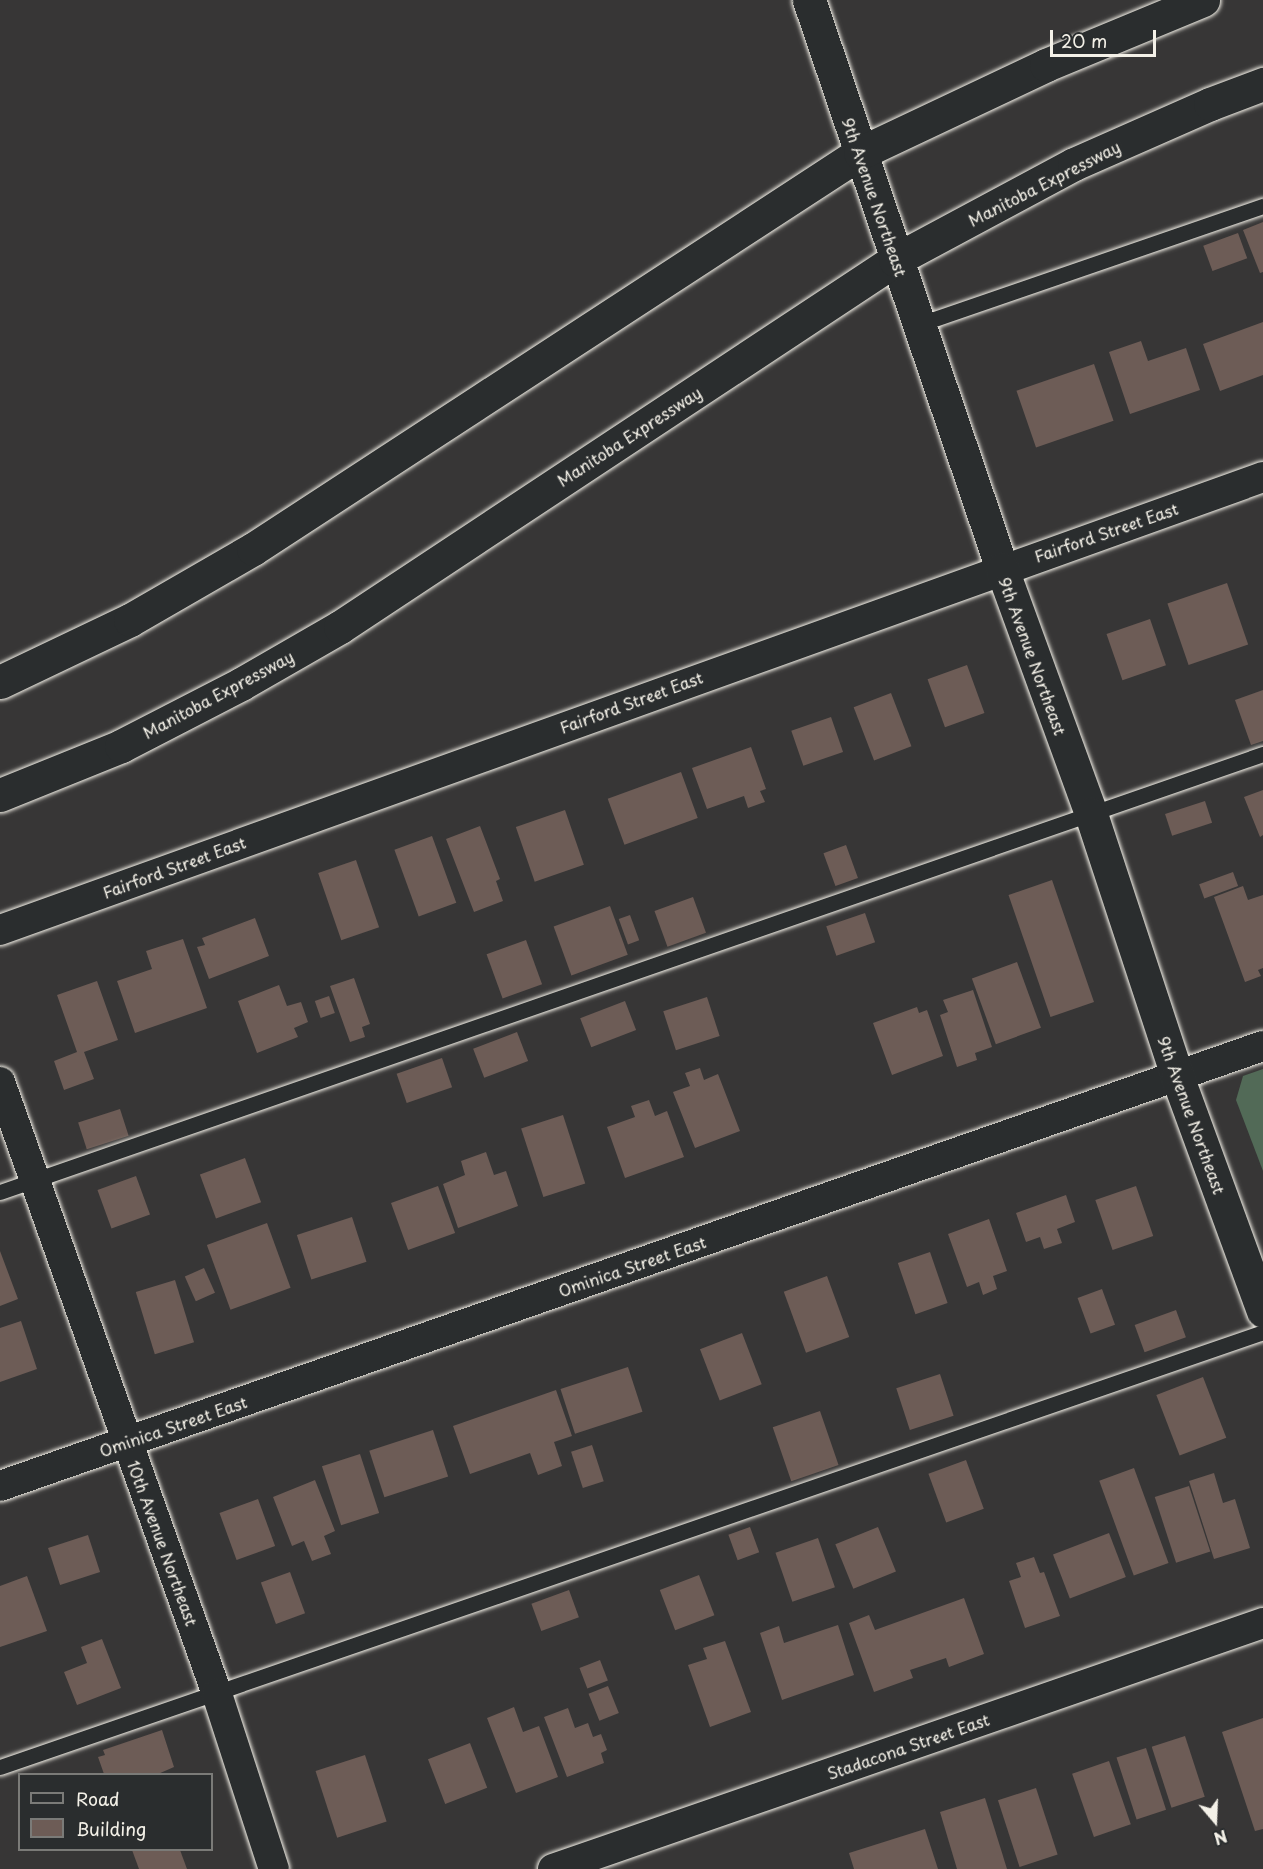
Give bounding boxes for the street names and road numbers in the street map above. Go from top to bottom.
street label: 9th Avenue Northeast [839,115,911,279]
street label: Manitoba Expressway [964,136,1124,230]
street label: Manitoba Expressway [553,382,705,490]
street label: Fairford Street East [1030,498,1182,566]
street label: 9th Avenue Northeast [995,574,1071,738]
street label: Manitoba Expressway [139,646,297,742]
street label: Fairford Street East [555,667,707,737]
street label: Fairford Street East [98,832,250,902]
street label: 9th Avenue Northeast [1154,1033,1230,1197]
street label: Ominica Street East [555,1232,709,1300]
street label: Ominica Street East [96,1392,250,1460]
street label: 10th Avenue Northeast [124,1457,202,1629]
street label: Stadacona Street East [823,1709,993,1783]

